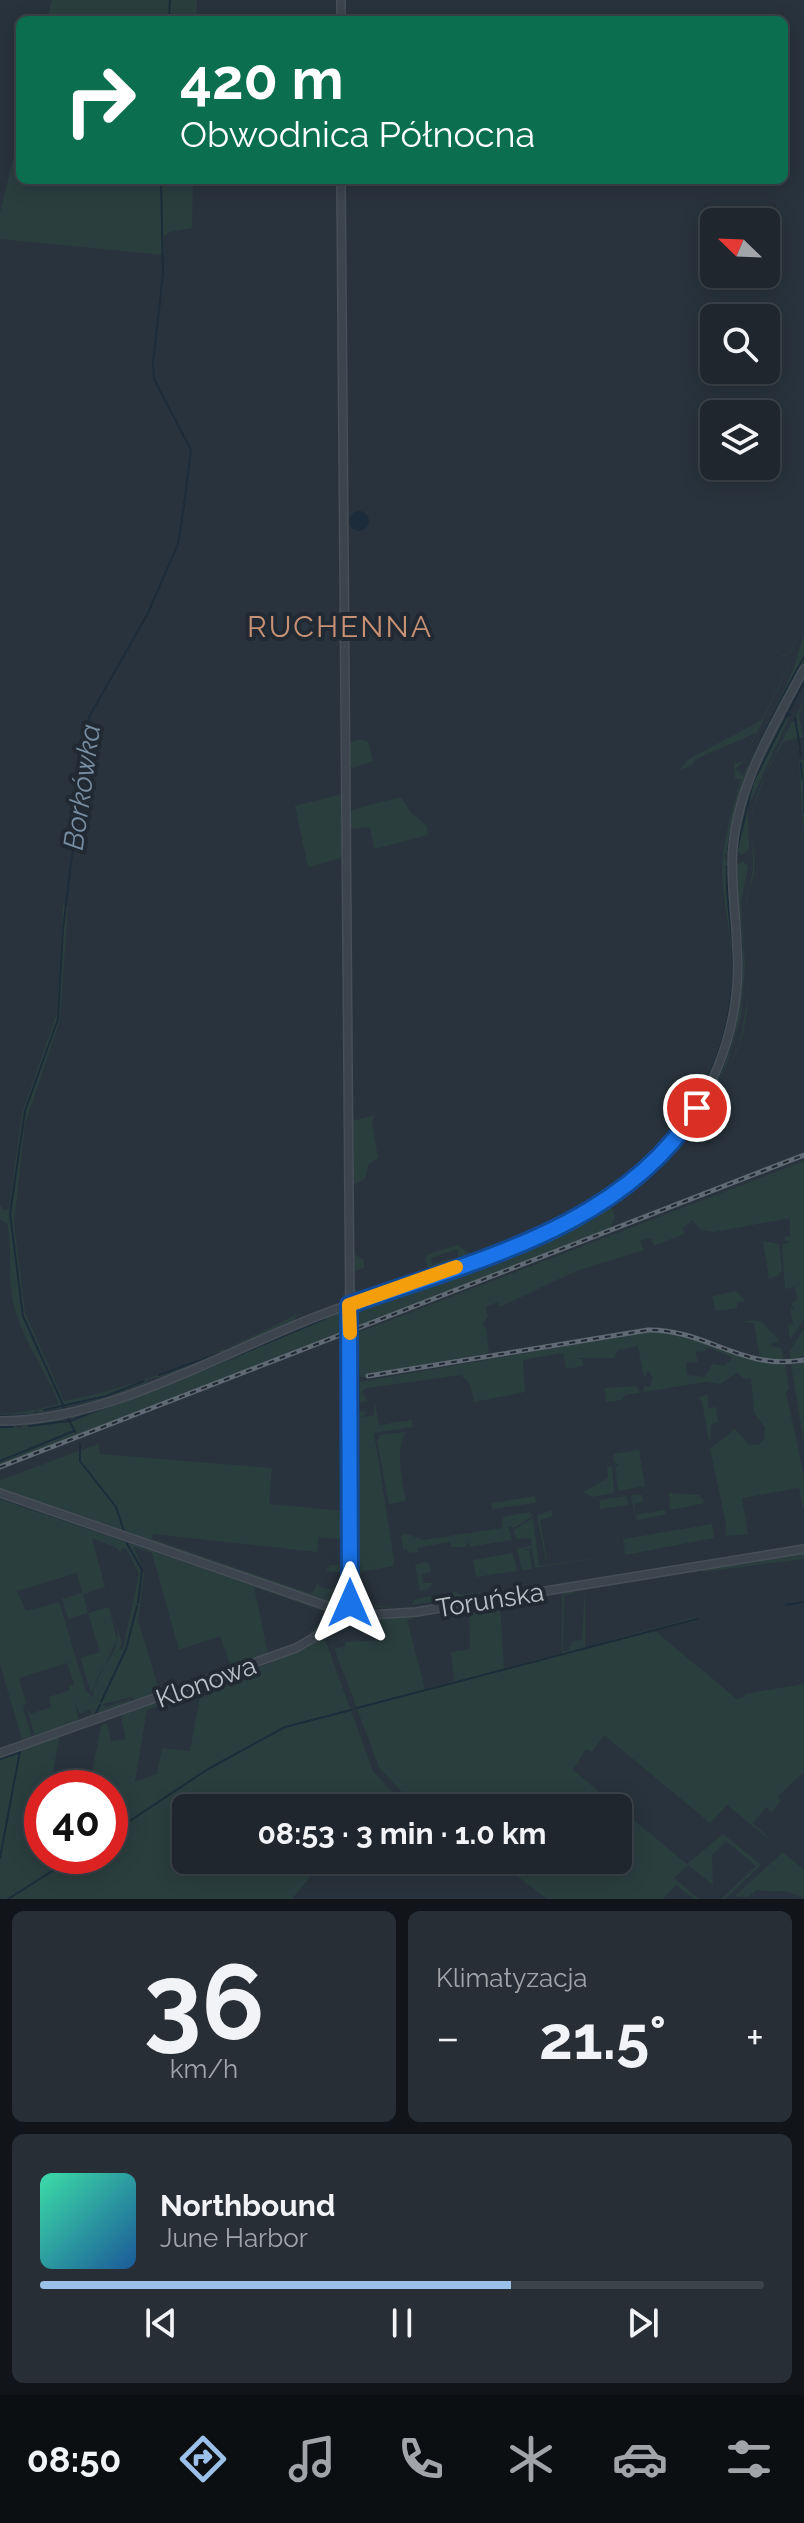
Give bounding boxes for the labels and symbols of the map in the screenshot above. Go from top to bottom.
north arrow [700,208,780,288]
district label: RUCHENNA [247,609,433,644]
water label: Borkówka [57,722,107,852]
pin [663,1074,731,1142]
position arrow [308,1561,392,1645]
street label: Toruńska [434,1577,546,1623]
street label: Klonowa [152,1650,260,1714]
speed limit sign: 40 [24,1770,128,1874]

